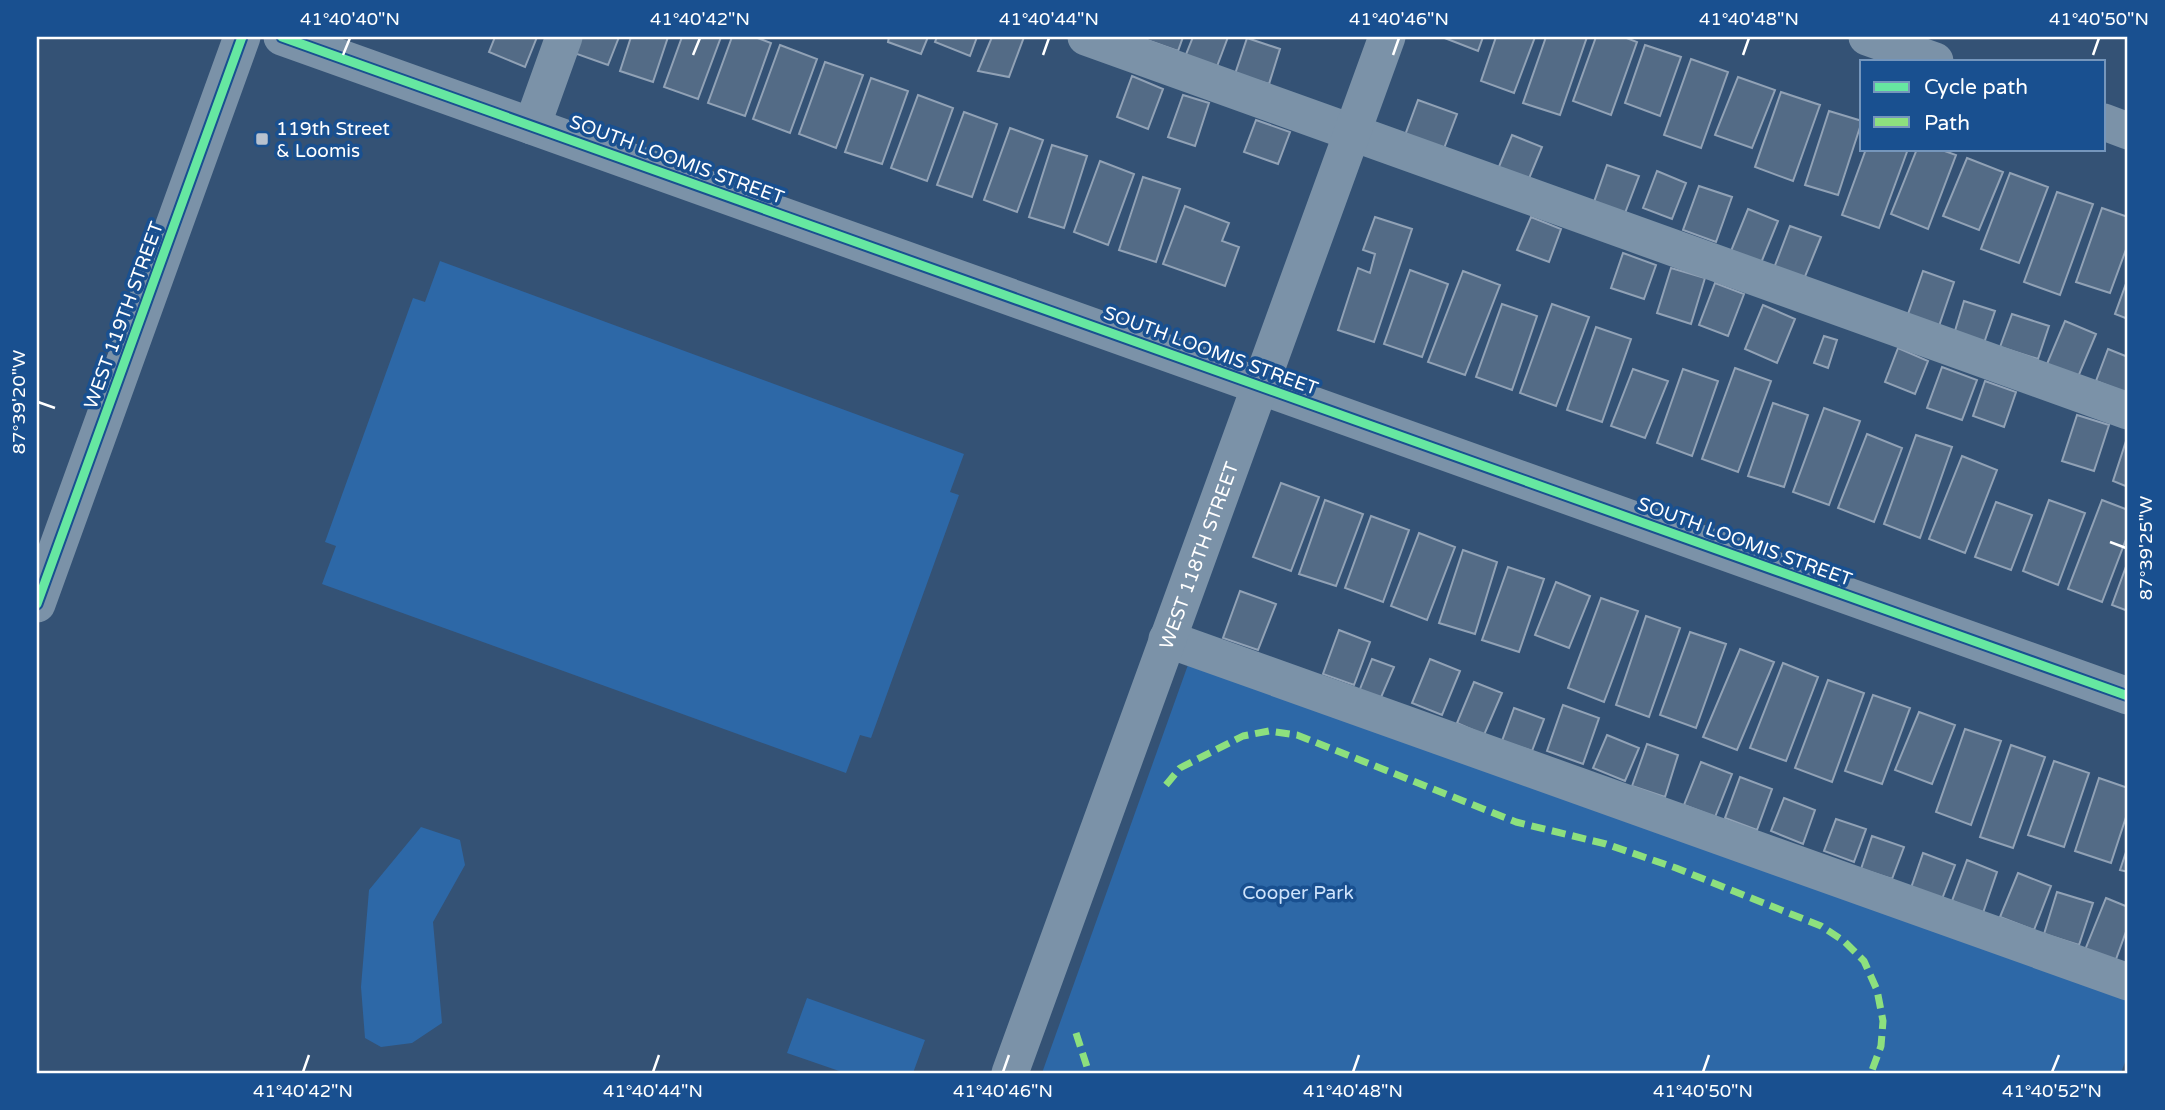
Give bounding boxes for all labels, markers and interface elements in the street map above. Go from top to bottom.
text: 41°40'40"N [300,8,400,30]
text: 41°40'42"N [650,8,750,30]
text: 41°40'44"N [999,8,1099,30]
text: 41°40'46"N [1349,8,1449,30]
text: 41°40'48"N [1699,8,1799,30]
text: 41°40'50"N [2049,8,2149,30]
legend [1860,60,2106,150]
text: Cycle path [1924,75,2028,100]
street label: SOUTH LOOMIS STREET [566,111,787,209]
text: Path [1924,111,1970,136]
place label: 119th Street & Loomis [276,118,390,162]
marker: 119th Street & Loomis [254,131,270,147]
street label: WEST 119TH STREET [80,218,168,412]
street label: SOUTH LOOMIS STREET [1100,302,1321,400]
text: 87°39'20"W [8,350,30,454]
street label: WEST 118TH STREET [1155,459,1244,652]
street label: SOUTH LOOMIS STREET [1634,493,1855,591]
text: 87°39'25"W [2135,496,2157,600]
park label: Cooper Park [1242,882,1354,904]
text: 41°40'42"N [253,1080,353,1102]
text: 41°40'44"N [603,1080,703,1102]
text: 41°40'46"N [953,1080,1053,1102]
text: 41°40'48"N [1303,1080,1403,1102]
text: 41°40'50"N [1653,1080,1753,1102]
text: 41°40'52"N [2002,1080,2102,1102]

